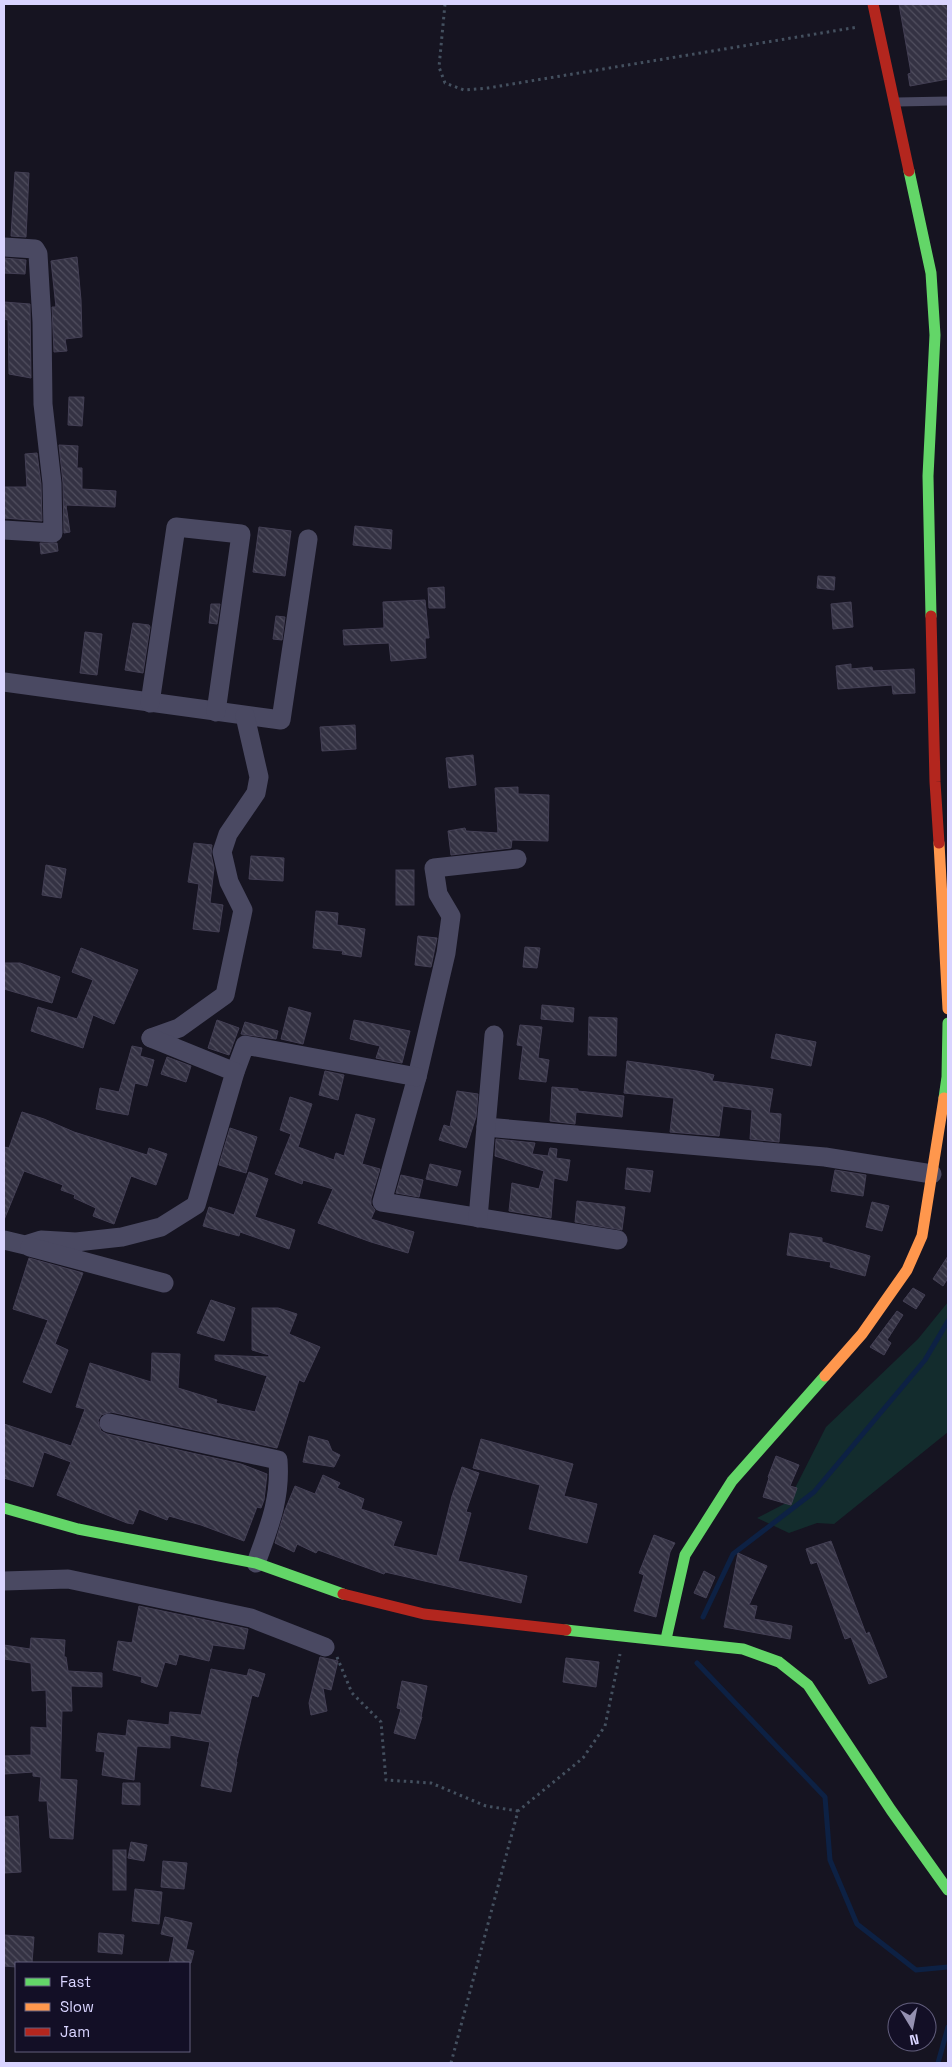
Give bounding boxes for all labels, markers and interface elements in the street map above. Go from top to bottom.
legend [15,1962,190,2052]
text: Fast [60,1972,91,1991]
text: Slow [60,1997,94,2016]
north arrow [887,2002,937,2052]
text: Jam [60,2022,90,2041]
text: N [908,2030,920,2049]

